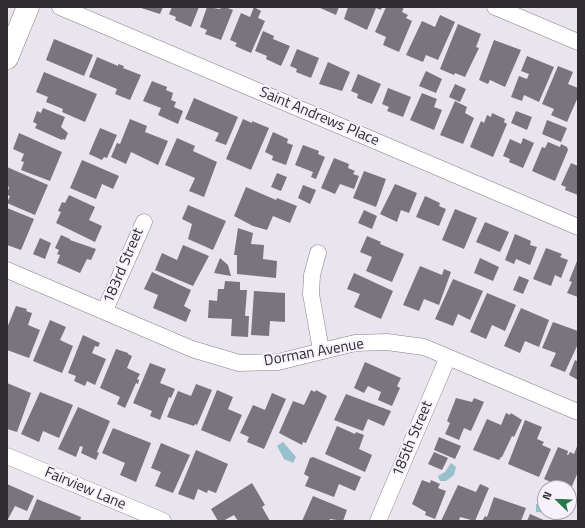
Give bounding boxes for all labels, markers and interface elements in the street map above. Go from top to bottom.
street label: Saint Andrews Place [256,84,382,150]
street label: 183rd Street [100,226,148,306]
street label: Dorman Avenue [263,335,365,371]
street label: 185th Street [389,398,437,480]
street label: Fairview Lane [42,464,128,514]
north arrow [537,480,577,520]
text: N [538,489,556,502]

